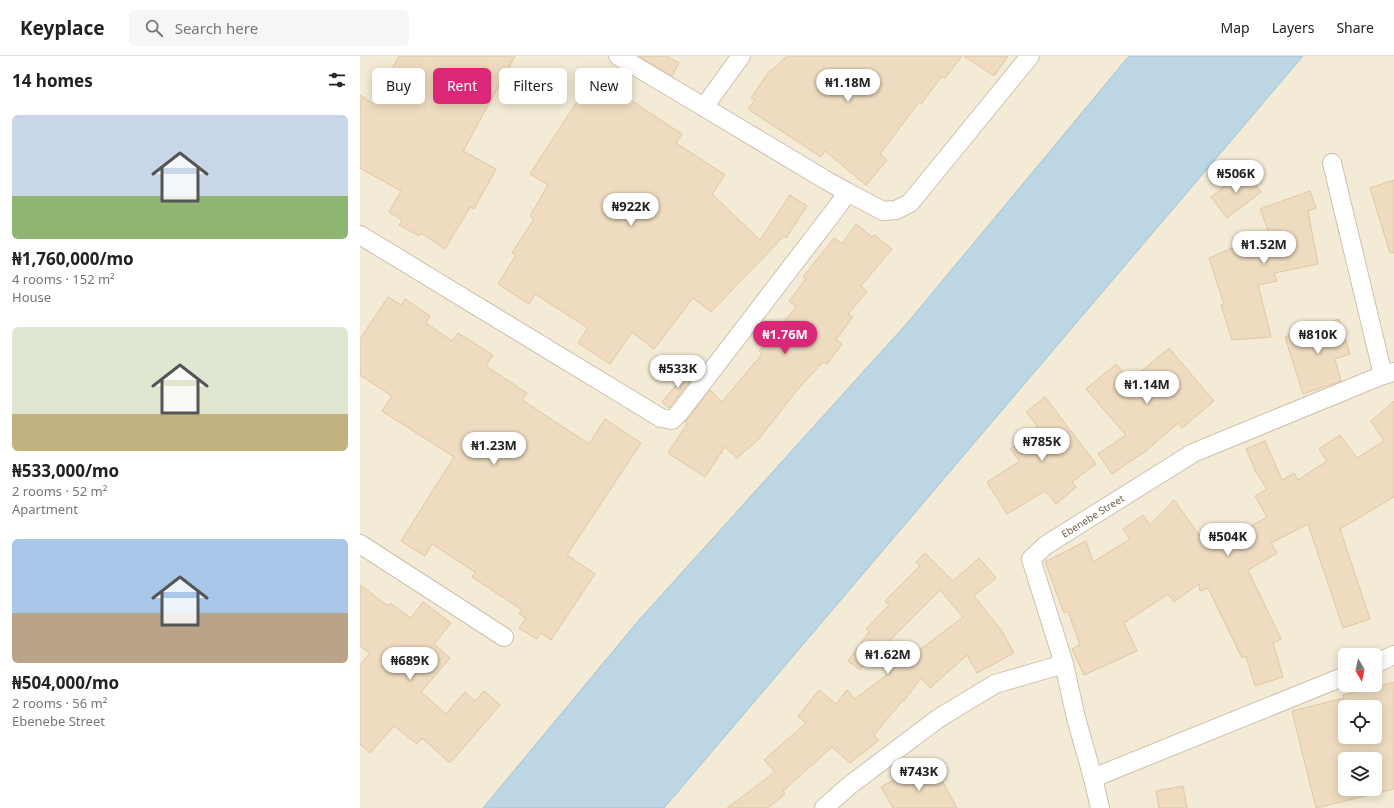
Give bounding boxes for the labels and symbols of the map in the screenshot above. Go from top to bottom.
pin: ₦1.18M [815,69,881,103]
pin: ₦506K [1208,160,1264,194]
pin: ₦922K [603,193,659,227]
pin: ₦1.52M [1231,231,1297,265]
pin: ₦1.76M [752,321,818,355]
pin: ₦810K [1290,321,1346,355]
pin: ₦533K [650,355,706,389]
pin: ₦1.14M [1114,371,1180,405]
pin: ₦785K [1014,428,1070,462]
pin: ₦1.23M [461,432,527,466]
street label: Ebenebe Street [1059,491,1127,541]
pin: ₦504K [1200,523,1256,557]
pin: ₦1.62M [855,641,921,675]
pin: ₦689K [382,647,438,681]
north arrow [1338,648,1382,692]
pin: ₦743K [891,758,947,792]

